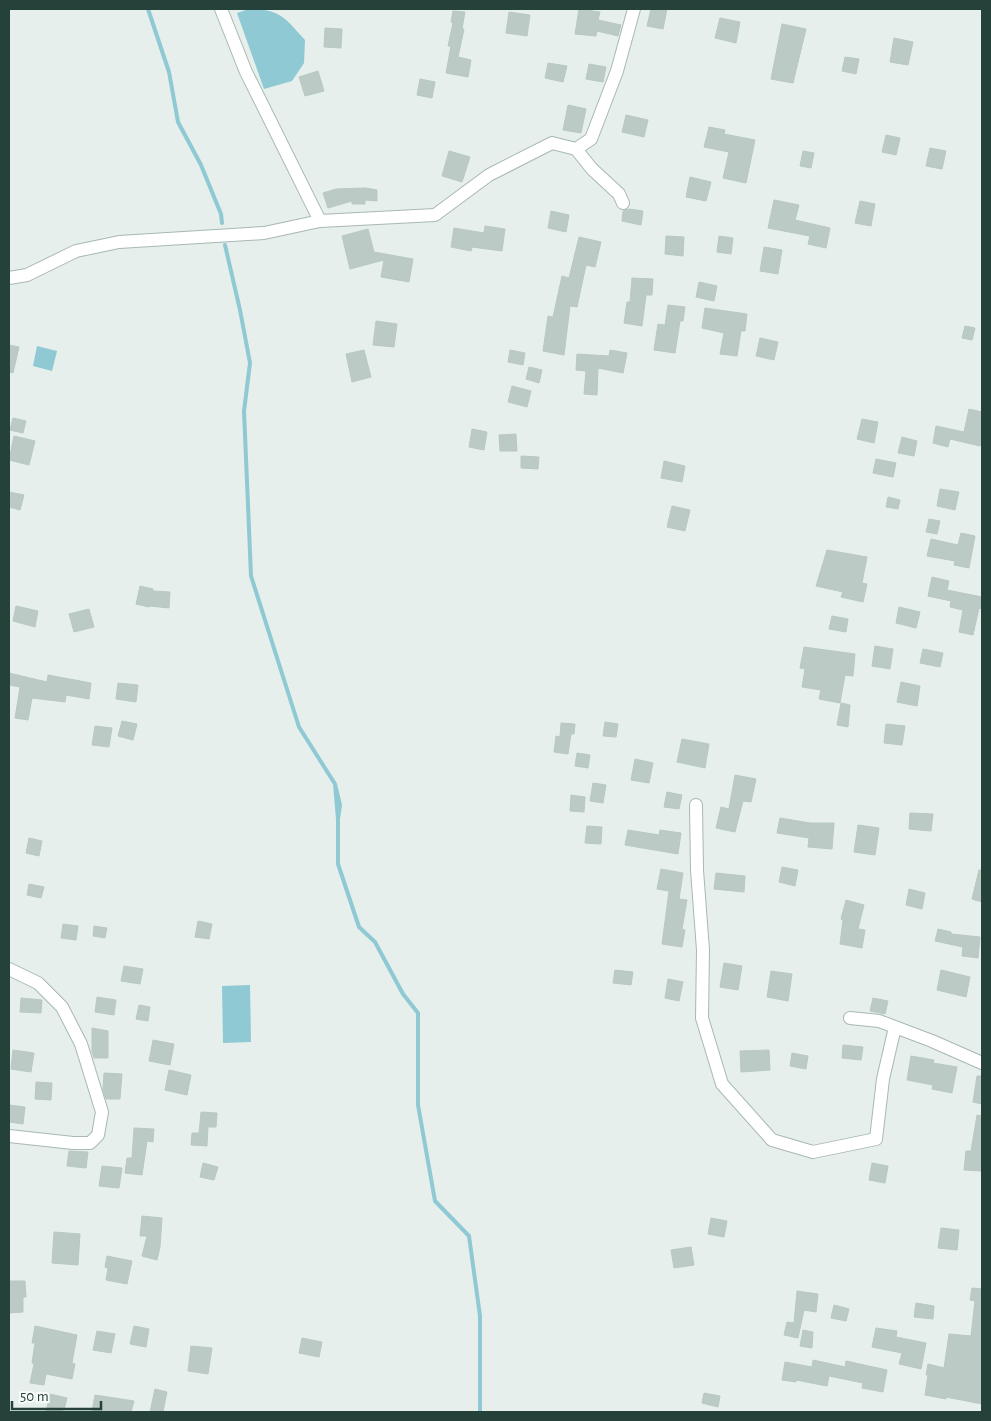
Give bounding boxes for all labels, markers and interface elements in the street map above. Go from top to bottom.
scale bar [12,1378,101,1410]
text: 50 m [20,1389,49,1404]

